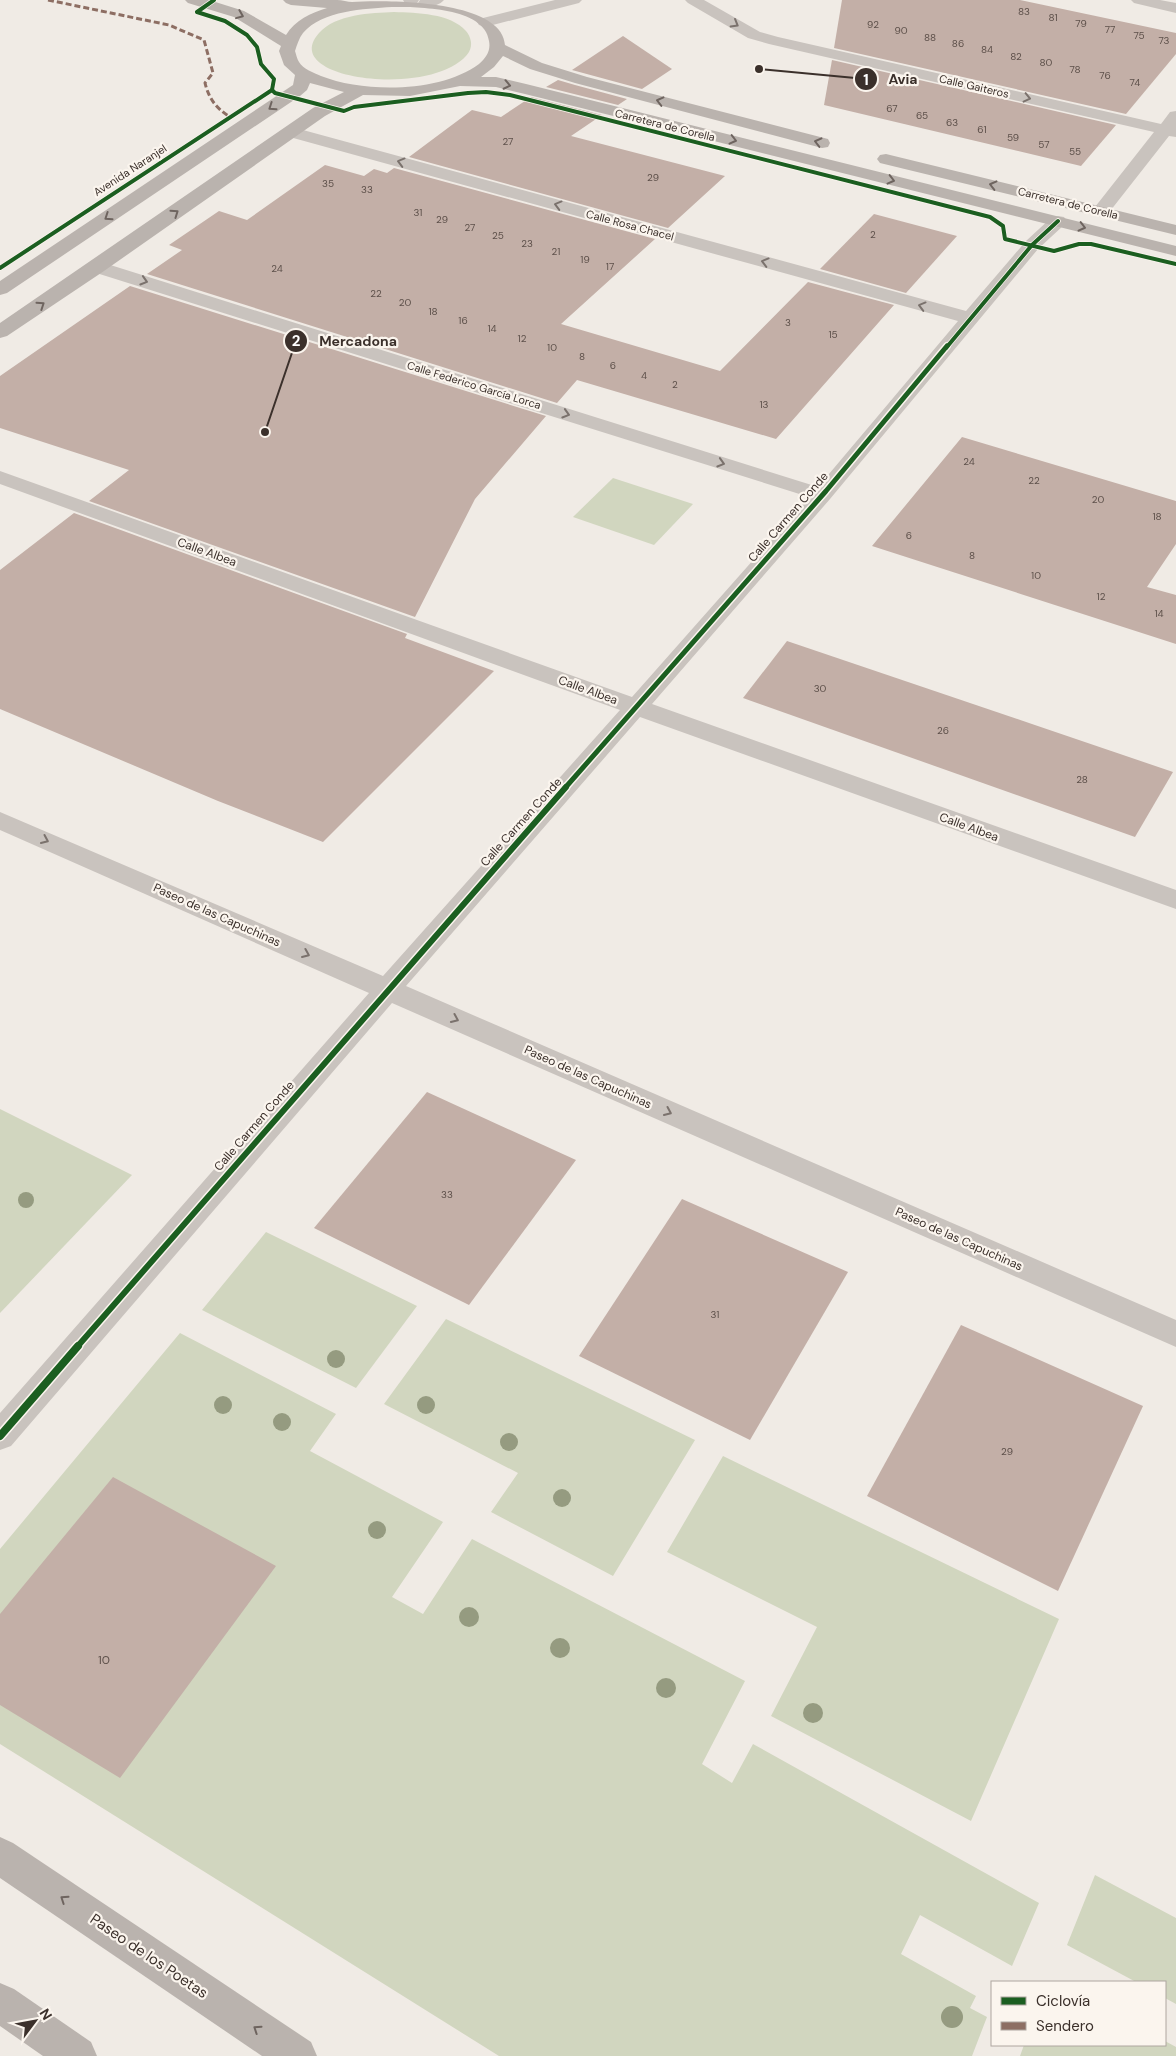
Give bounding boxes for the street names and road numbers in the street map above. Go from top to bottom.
street label: Calle Gaiteros [938,71,1010,101]
street label: Carretera de Corella [613,106,717,144]
street label: Avenida Naranjel [91,141,169,199]
street label: Carretera de Corella [1016,184,1120,222]
street label: Calle Rosa Chacel [585,207,675,243]
street label: Calle Federico García Lorca [405,358,543,412]
street label: Calle Carmen Conde [744,468,832,565]
street label: Calle Albea [175,534,239,570]
street label: Calle Albea [556,672,620,708]
street label: Calle Carmen Conde [477,774,565,870]
street label: Calle Albea [937,809,1001,845]
street label: Paseo de las Capuchinas [151,880,283,950]
street label: Paseo de las Capuchinas [522,1042,654,1112]
street label: Calle Carmen Conde [210,1077,298,1174]
street label: Paseo de las Capuchinas [893,1204,1025,1274]
street label: Paseo de los Poetas [86,1909,212,2003]

